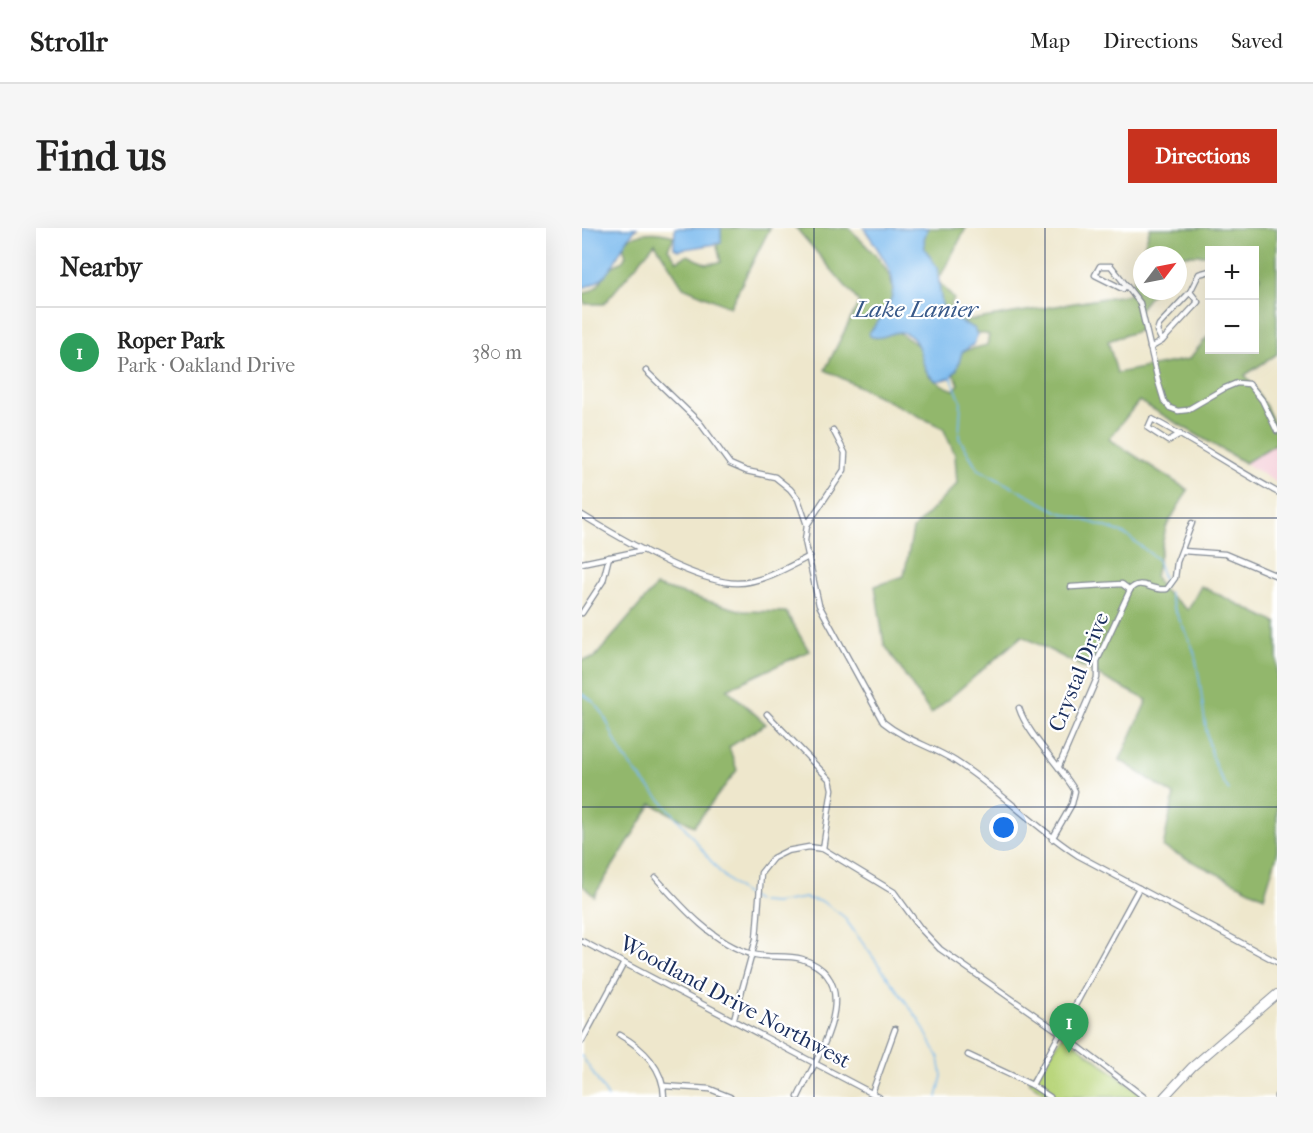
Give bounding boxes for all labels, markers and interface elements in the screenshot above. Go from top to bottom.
text: Strollr [30,25,108,58]
text: Map [1030,29,1070,53]
text: Directions [1103,29,1198,53]
text: Saved [1231,29,1283,53]
button: Directions [1128,129,1277,183]
text: Find us [36,132,166,181]
north arrow [1133,246,1187,300]
map controls [1205,246,1259,354]
button: + [1205,246,1259,300]
text: Nearby [60,252,142,283]
water label: Lake Lanier [852,295,980,323]
button: − [1205,300,1259,354]
text: Roper Park [117,328,224,354]
text: 1 [76,341,83,364]
text: 380 m [472,341,522,364]
text: Park · Oakland Drive [117,354,295,377]
street label: Crystal Drive [1043,608,1115,735]
your location [989,813,1018,842]
street label: Woodland Drive Northwest [614,930,855,1074]
pin: 1 [1050,1004,1088,1053]

